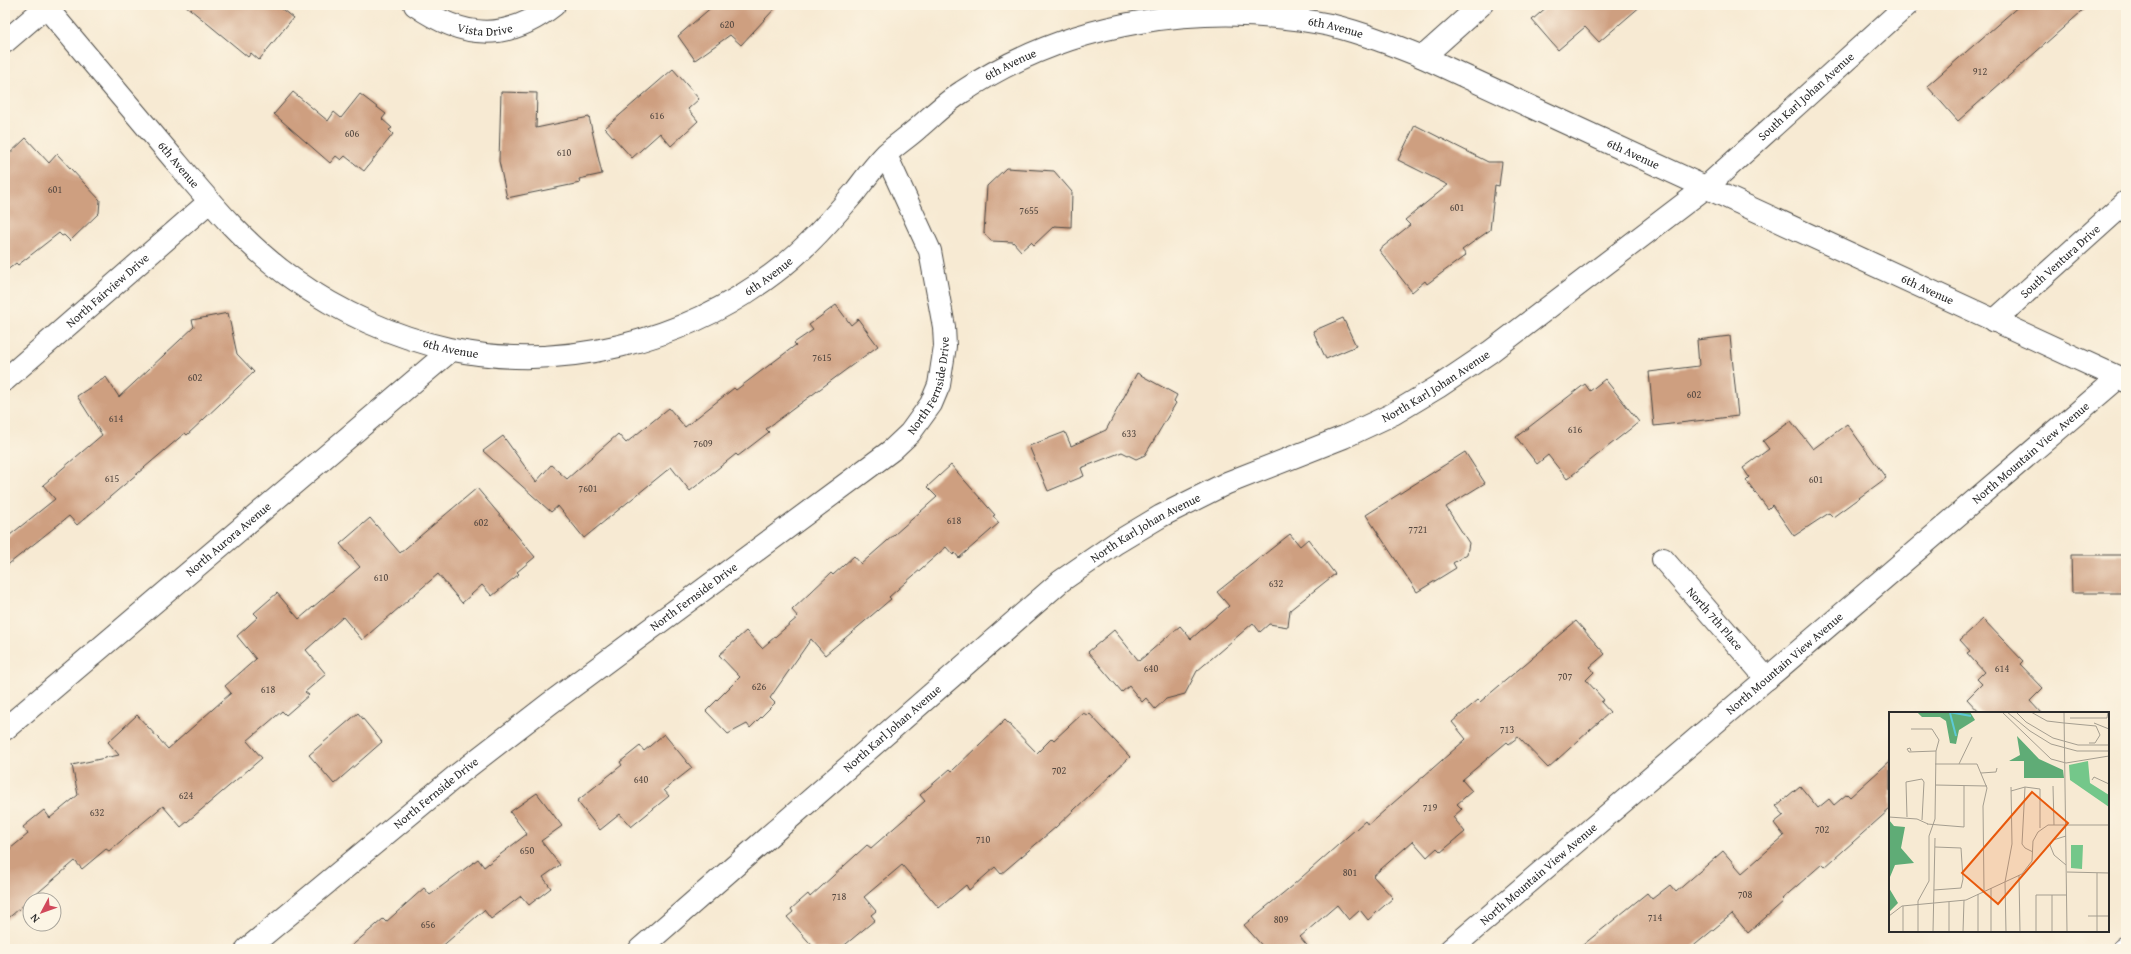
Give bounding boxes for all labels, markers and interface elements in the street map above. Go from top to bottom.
street label: 6th Avenue [1307,12,1366,42]
house number: 620 [720,17,734,32]
street label: Vista Drive [456,18,515,40]
street label: 6th Avenue [981,44,1039,84]
street label: South Karl Johan Avenue [1754,48,1858,144]
house number: 912 [1973,64,1987,79]
house number: 616 [650,108,664,123]
house number: 606 [345,126,359,141]
street label: 6th Avenue [1604,134,1663,173]
street label: 6th Avenue [154,137,204,192]
house number: 610 [557,145,571,160]
house number: 601 [48,182,62,197]
house number: 601 [1450,200,1464,215]
house number: 7655 [1019,203,1039,218]
street label: South Ventura Drive [2016,220,2104,302]
street label: North Fairview Drive [62,249,153,331]
street label: 6th Avenue [741,252,797,300]
street label: 6th Avenue [1899,270,1957,309]
street label: 6th Avenue [421,334,480,362]
street label: North Fernside Drive [903,336,953,438]
street label: North Karl Johan Avenue [1379,345,1493,426]
house number: 7615 [812,350,832,365]
house number: 602 [188,370,202,385]
house number: 602 [1687,387,1701,402]
street label: North Mountain View Avenue [1968,397,2093,507]
house number: 614 [109,411,123,426]
house number: 616 [1568,422,1582,437]
house number: 633 [1122,426,1136,441]
house number: 7609 [693,436,713,451]
house number: 615 [105,471,119,486]
house number: 601 [1809,472,1823,487]
house number: 7601 [578,481,598,496]
street label: North Karl Johan Avenue [1087,489,1203,566]
street label: North Aurora Avenue [182,497,275,580]
house number: 618 [947,513,961,528]
house number: 602 [474,515,488,530]
house number: 7721 [1408,522,1428,537]
street label: North Fernside Drive [646,558,741,635]
house number: 610 [374,570,388,585]
house number: 632 [1269,576,1283,591]
street label: North 7th Place [1683,583,1747,654]
street label: North Mountain View Avenue [1722,608,1847,718]
house number: 640 [1144,661,1158,676]
house number: 614 [1995,661,2009,676]
house number: 707 [1558,669,1572,684]
house number: 626 [752,679,766,694]
street label: North Karl Johan Avenue [839,680,945,776]
house number: 618 [261,682,275,697]
inset map [1889,712,2109,932]
house number: 713 [1500,722,1514,737]
street label: North Fernside Drive [389,753,482,832]
house number: 702 [1052,763,1066,778]
house number: 640 [634,772,648,787]
house number: 624 [179,788,193,803]
house number: 719 [1423,800,1437,815]
house number: 632 [90,805,104,820]
street label: North Mountain View Avenue [1476,819,1601,929]
house number: 702 [1815,822,1829,837]
house number: 710 [976,832,990,847]
house number: 650 [520,843,534,858]
house number: 801 [1343,865,1357,880]
house number: 708 [1738,887,1752,902]
house number: 718 [832,889,846,904]
north arrow [22,892,62,932]
text: N [26,910,43,927]
house number: 714 [1648,910,1662,925]
house number: 809 [1274,912,1288,927]
house number: 656 [421,917,435,932]

